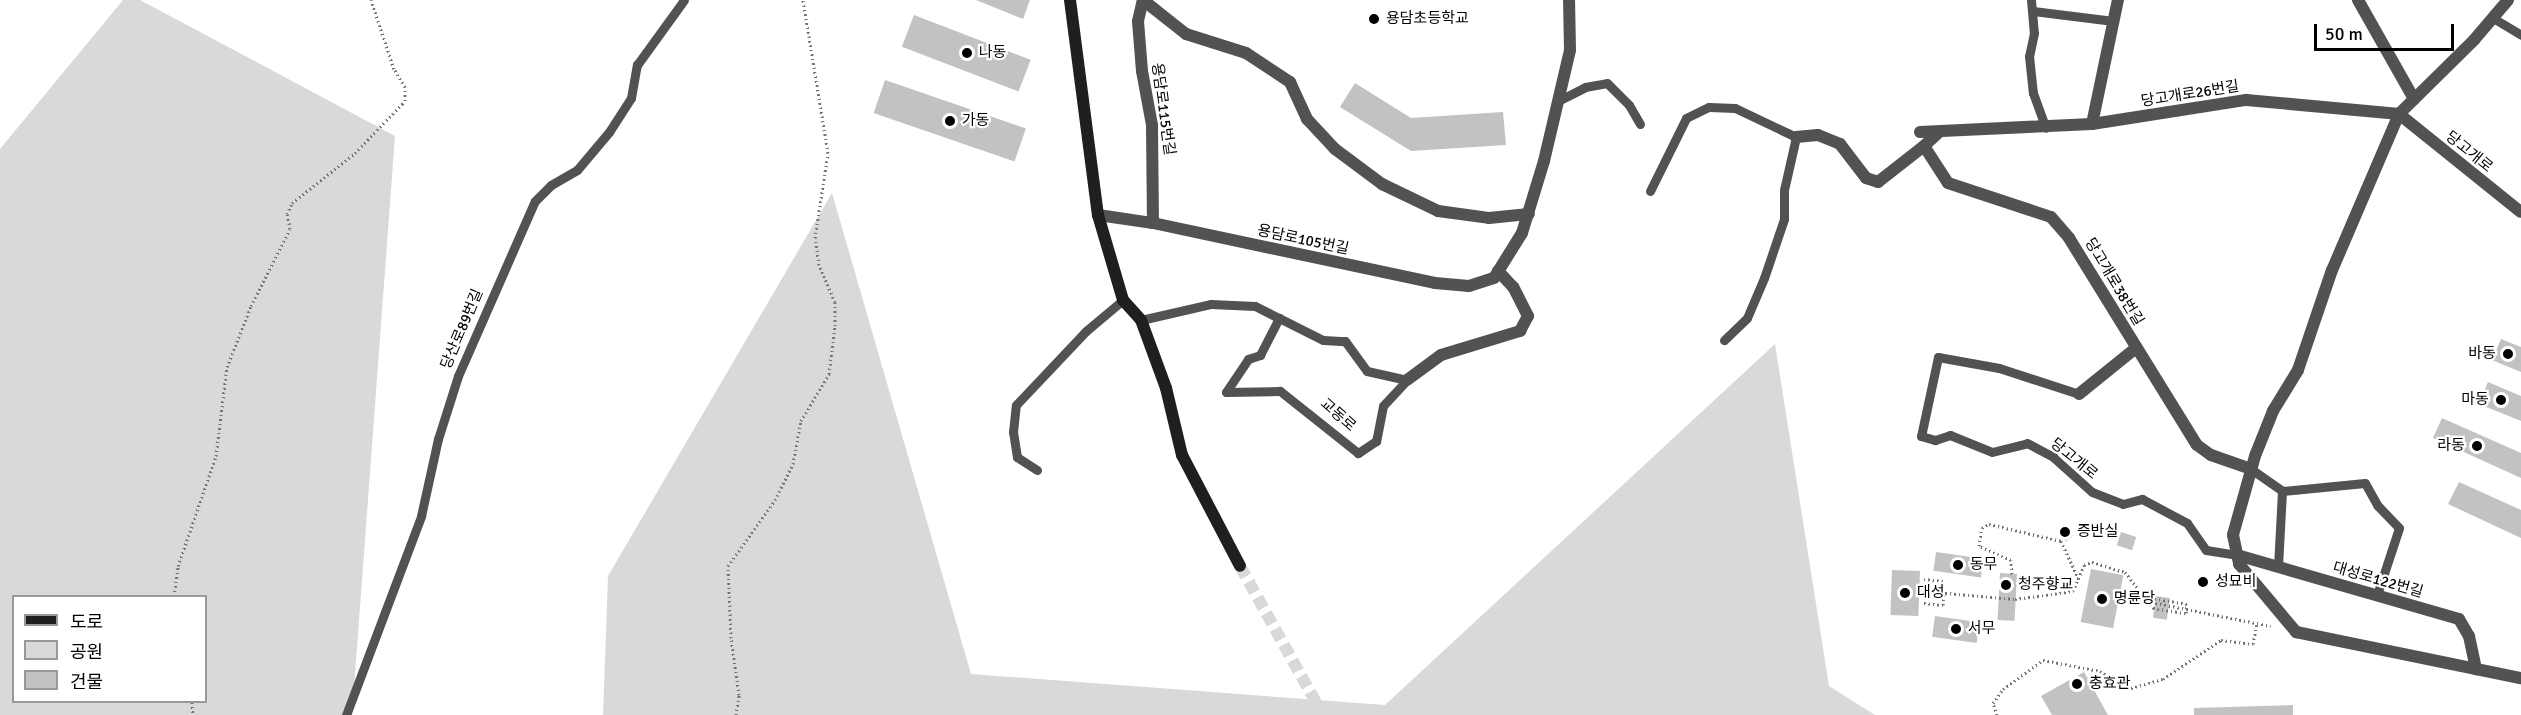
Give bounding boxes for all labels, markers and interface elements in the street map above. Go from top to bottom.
place label: 용담초등학교 [1386,10,1469,28]
marker: 용담초등학교 [1367,12,1381,26]
scale bar [2317,12,2456,50]
text: 50 m [2325,23,2363,45]
place label: 나동 [979,44,1007,62]
marker: 나동 [960,46,974,60]
street label: 용담로115번길 [1148,62,1178,156]
street label: 당고개로26번길 [2140,77,2240,111]
place label: 가동 [962,112,990,130]
marker: 가동 [943,114,957,128]
street label: 당고개로 [2442,128,2496,176]
street label: 용담로105번길 [1255,221,1351,259]
street label: 당고개로38번길 [2081,235,2147,329]
street label: 당산로89번길 [437,286,487,372]
place label: 바동 [2468,345,2496,363]
marker: 바동 [2501,347,2515,361]
place label: 마동 [2461,391,2489,409]
marker: 마동 [2494,393,2508,407]
street label: 교동로 [1316,395,1360,435]
street label: 당고개로 [2047,435,2101,483]
place label: 라동 [2437,437,2465,455]
marker: 라동 [2470,439,2484,453]
place label: 증반실 [2077,523,2118,541]
marker: 증반실 [2058,525,2072,539]
place label: 동무 [1970,556,1998,574]
marker: 동무 [1951,558,1965,572]
street label: 대성로122번길 [2331,558,2425,602]
place label: 성묘비 [2215,573,2256,591]
marker: 성묘비 [2196,575,2210,589]
place label: 청주향교 [2018,576,2073,594]
marker: 청주향교 [1999,578,2013,592]
place label: 대성 [1917,584,1945,602]
marker: 대성 [1898,586,1912,600]
place label: 명륜당 [2114,590,2155,608]
marker: 명륜당 [2095,592,2109,606]
legend [12,595,207,703]
text: 도로 [70,611,103,633]
place label: 서무 [1968,620,1996,638]
marker: 서무 [1949,622,1963,636]
text: 공원 [70,641,103,663]
text: 건물 [70,671,103,693]
place label: 충효관 [2089,675,2130,693]
marker: 충효관 [2070,677,2084,691]

